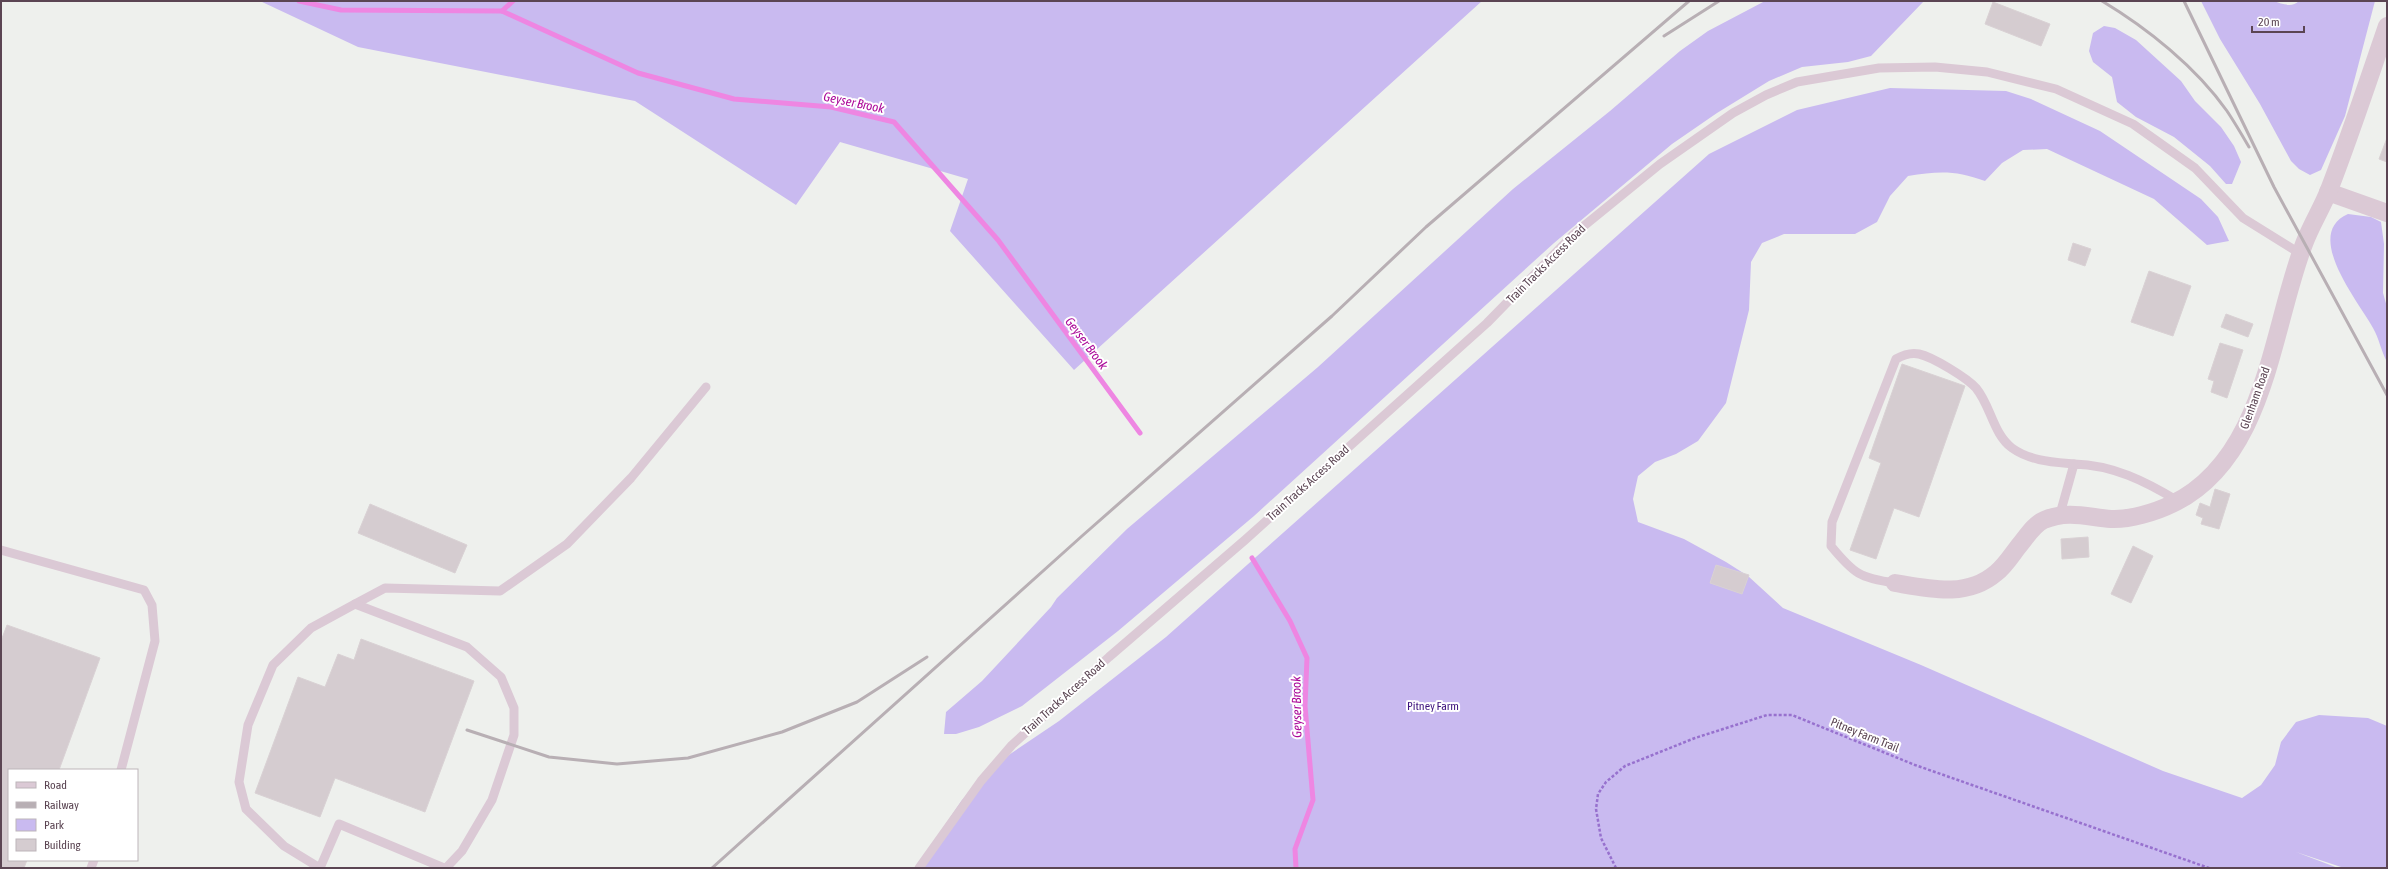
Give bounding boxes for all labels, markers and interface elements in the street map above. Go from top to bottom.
scale bar [2252,8,2304,34]
text: 20 m [2258,15,2280,29]
water label: Geyser Brook [822,89,886,116]
street label: Train Tracks Access Road [1504,222,1588,306]
water label: Geyser Brook [1062,314,1111,373]
street label: Glenham Road [2237,365,2273,431]
street label: Train Tracks Access Road [1264,442,1352,524]
street label: Train Tracks Access Road [1020,656,1108,738]
water label: Geyser Brook [1288,676,1305,738]
park label: Pitney Farm [1407,699,1459,713]
street label: Pitney Farm Trail [1829,715,1902,755]
legend [8,769,138,861]
text: Road [44,778,67,792]
text: Railway [44,798,79,812]
text: Park [44,818,65,832]
text: Building [44,838,82,852]

